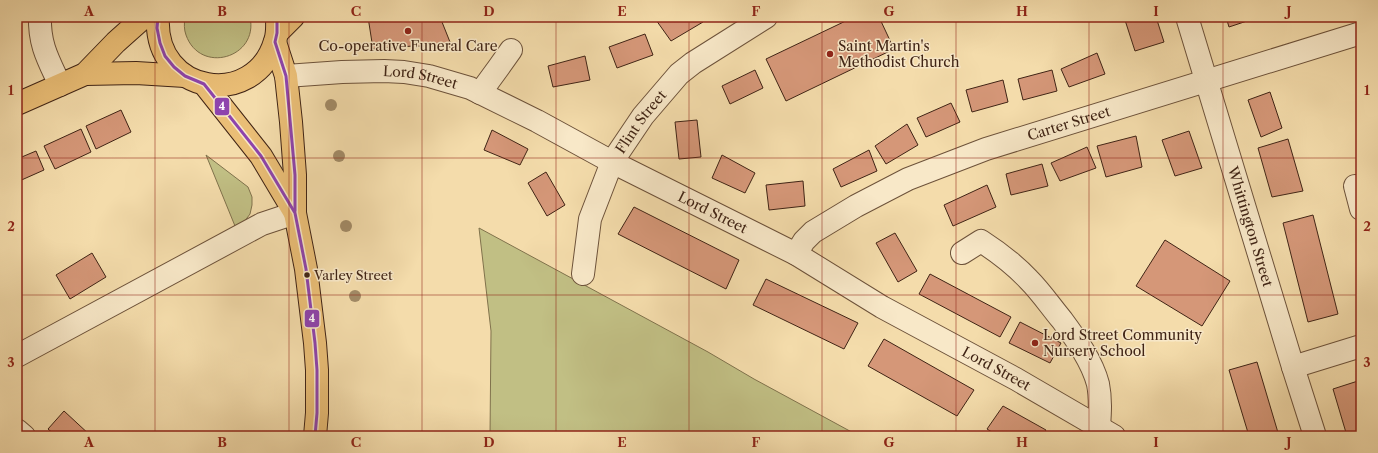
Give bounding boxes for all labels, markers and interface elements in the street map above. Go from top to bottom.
text: A [83,3,95,19]
text: B [217,3,227,19]
text: C [351,3,361,19]
text: D [483,3,495,19]
text: E [617,3,627,19]
text: F [752,3,761,19]
text: G [883,3,895,19]
text: H [1016,3,1028,19]
text: I [1153,3,1159,19]
text: J [1284,3,1292,19]
marker: Co-operative Funeral Care [403,26,413,36]
place label: Co-operative Funeral Care [319,37,498,55]
place label: Saint Martin's Methodist Church [838,37,960,71]
marker: Saint Martin's Methodist Church [825,49,835,59]
street label: Lord Street [383,62,460,93]
text: 1 [8,82,14,98]
text: 1 [1364,82,1370,98]
street label: Flint Street [611,86,670,157]
line badge: 4 [214,97,230,116]
text: 4 [219,99,226,113]
street label: Carter Street [1025,102,1112,145]
street label: Whittington Street [1223,163,1277,289]
street label: Lord Street [675,187,751,237]
text: 2 [7,218,15,234]
text: 2 [1363,218,1371,234]
place label: Varley Street [313,267,393,283]
marker: Varley Street [302,270,312,280]
line badge: 4 [304,309,320,328]
text: 4 [309,311,316,325]
place label: Lord Street Community Nursery School [1043,326,1202,360]
marker: Lord Street Community Nursery School [1030,338,1040,348]
street label: Lord Street [959,343,1034,395]
text: 3 [7,354,15,370]
text: 3 [1363,354,1371,370]
text: A [83,434,95,450]
text: B [217,434,227,450]
text: C [351,434,361,450]
text: D [483,434,495,450]
text: E [617,434,627,450]
text: F [752,434,761,450]
text: G [883,434,895,450]
text: H [1016,434,1028,450]
text: I [1153,434,1159,450]
text: J [1284,434,1292,450]

